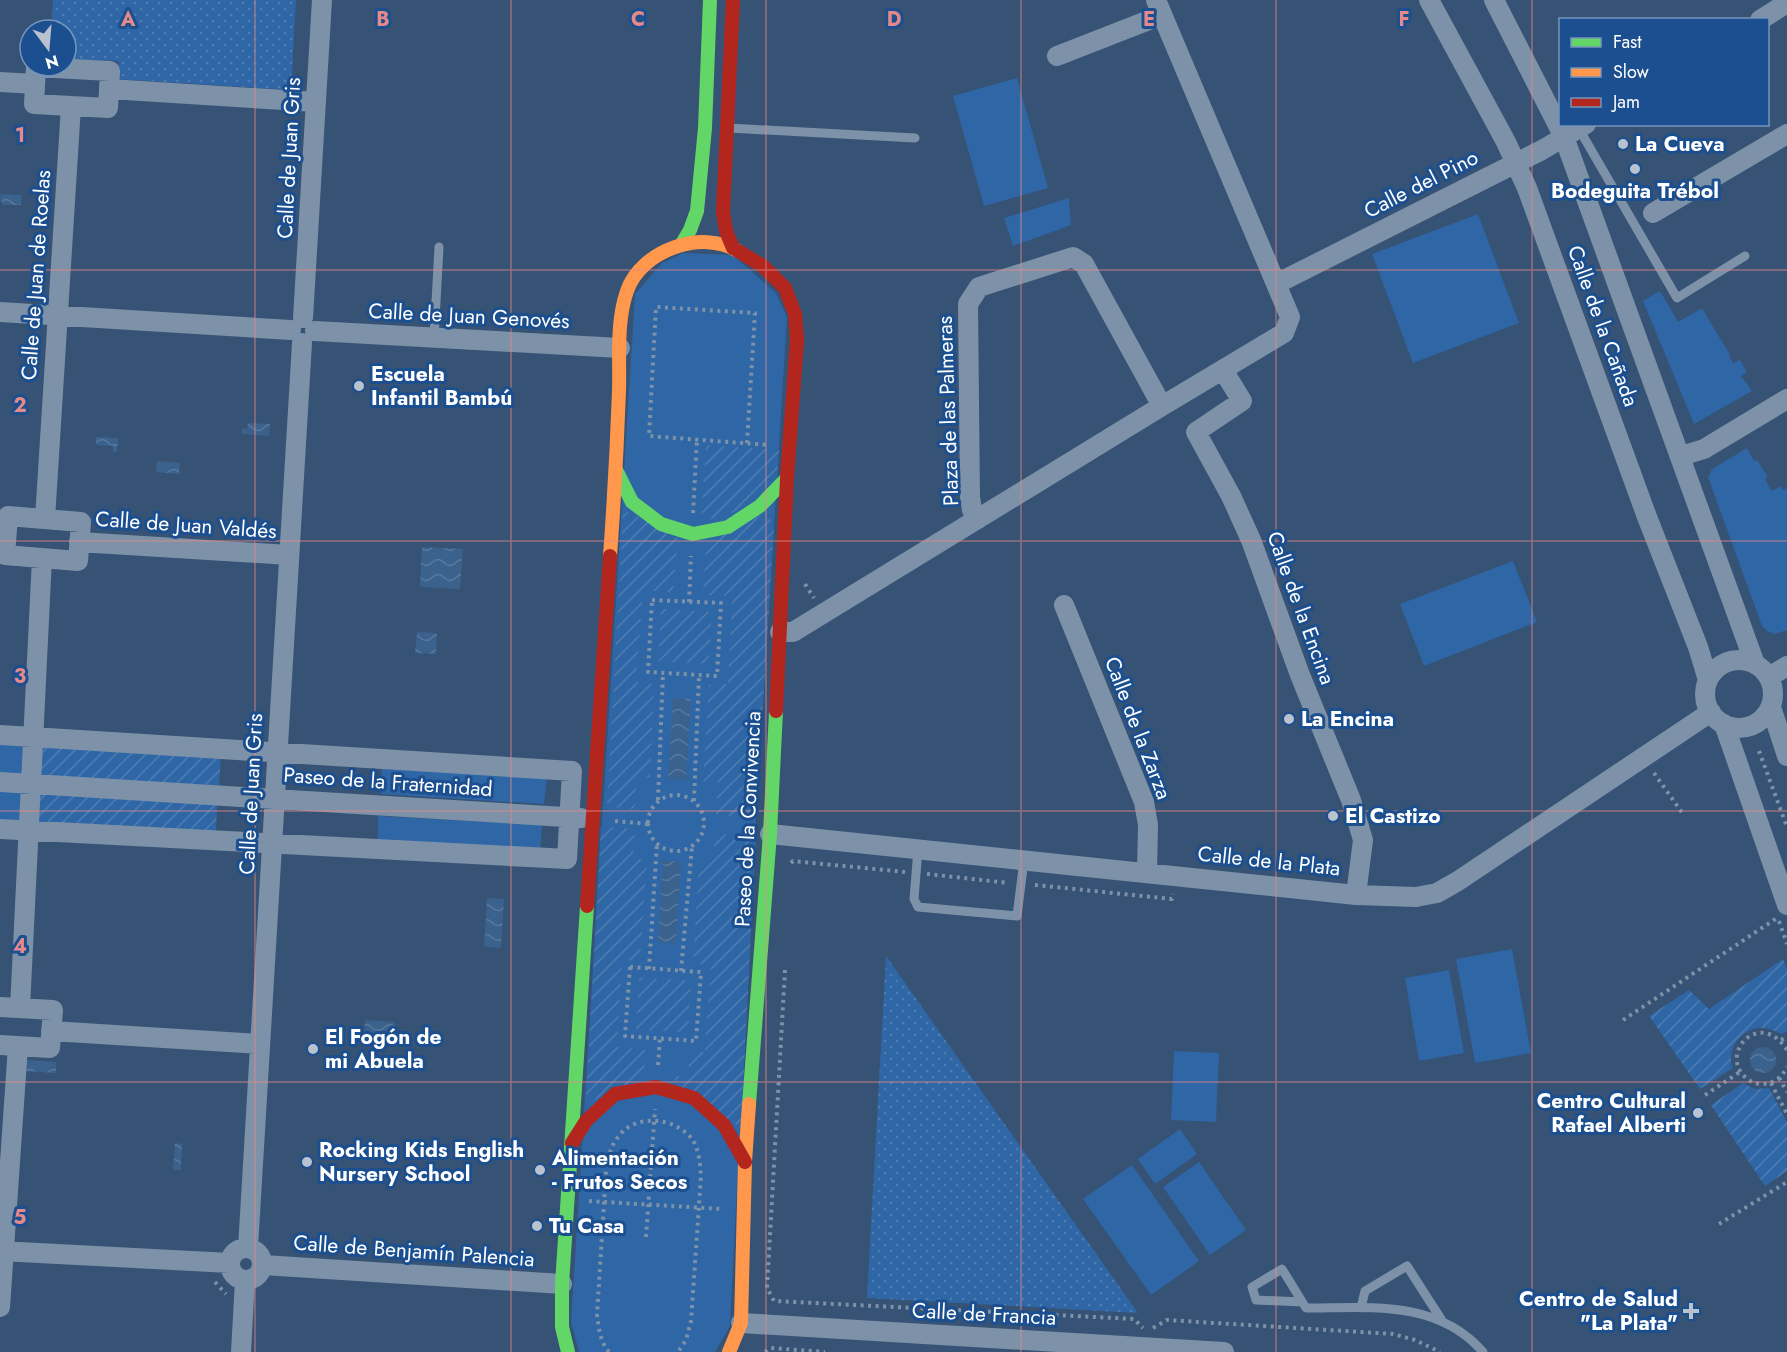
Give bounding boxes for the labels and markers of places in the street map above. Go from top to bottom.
place label: La Cueva [1635,129,1725,159]
marker: La Cueva [1616,137,1630,151]
marker: Bodeguita Trébol [1628,162,1642,176]
place label: Bodeguita Trébol [1551,176,1719,206]
place label: Escuela Infantil Bambú [371,359,512,413]
marker: Escuela Infantil Bambú [352,379,366,393]
place label: La Encina [1301,704,1394,734]
marker: La Encina [1282,712,1296,726]
place label: El Castizo [1345,801,1441,831]
marker: El Castizo [1326,809,1340,823]
place label: El Fogón de mi Abuela [325,1022,442,1076]
marker: El Fogón de mi Abuela [306,1042,320,1056]
place label: Centro Cultural Rafael Alberti [1537,1086,1686,1140]
marker: Centro Cultural Rafael Alberti [1691,1106,1705,1120]
place label: Rocking Kids English Nursery School [319,1135,524,1189]
place label: Alimentación - Frutos Secos [551,1143,688,1197]
marker: Rocking Kids English Nursery School [300,1155,314,1169]
marker: Alimentación - Frutos Secos [533,1163,547,1177]
place label: Tu Casa [549,1211,624,1241]
marker: Tu Casa [530,1219,544,1233]
place label: Centro de Salud "La Plata" [1519,1284,1678,1338]
marker: Centro de Salud "La Plata" [1682,1302,1700,1320]

